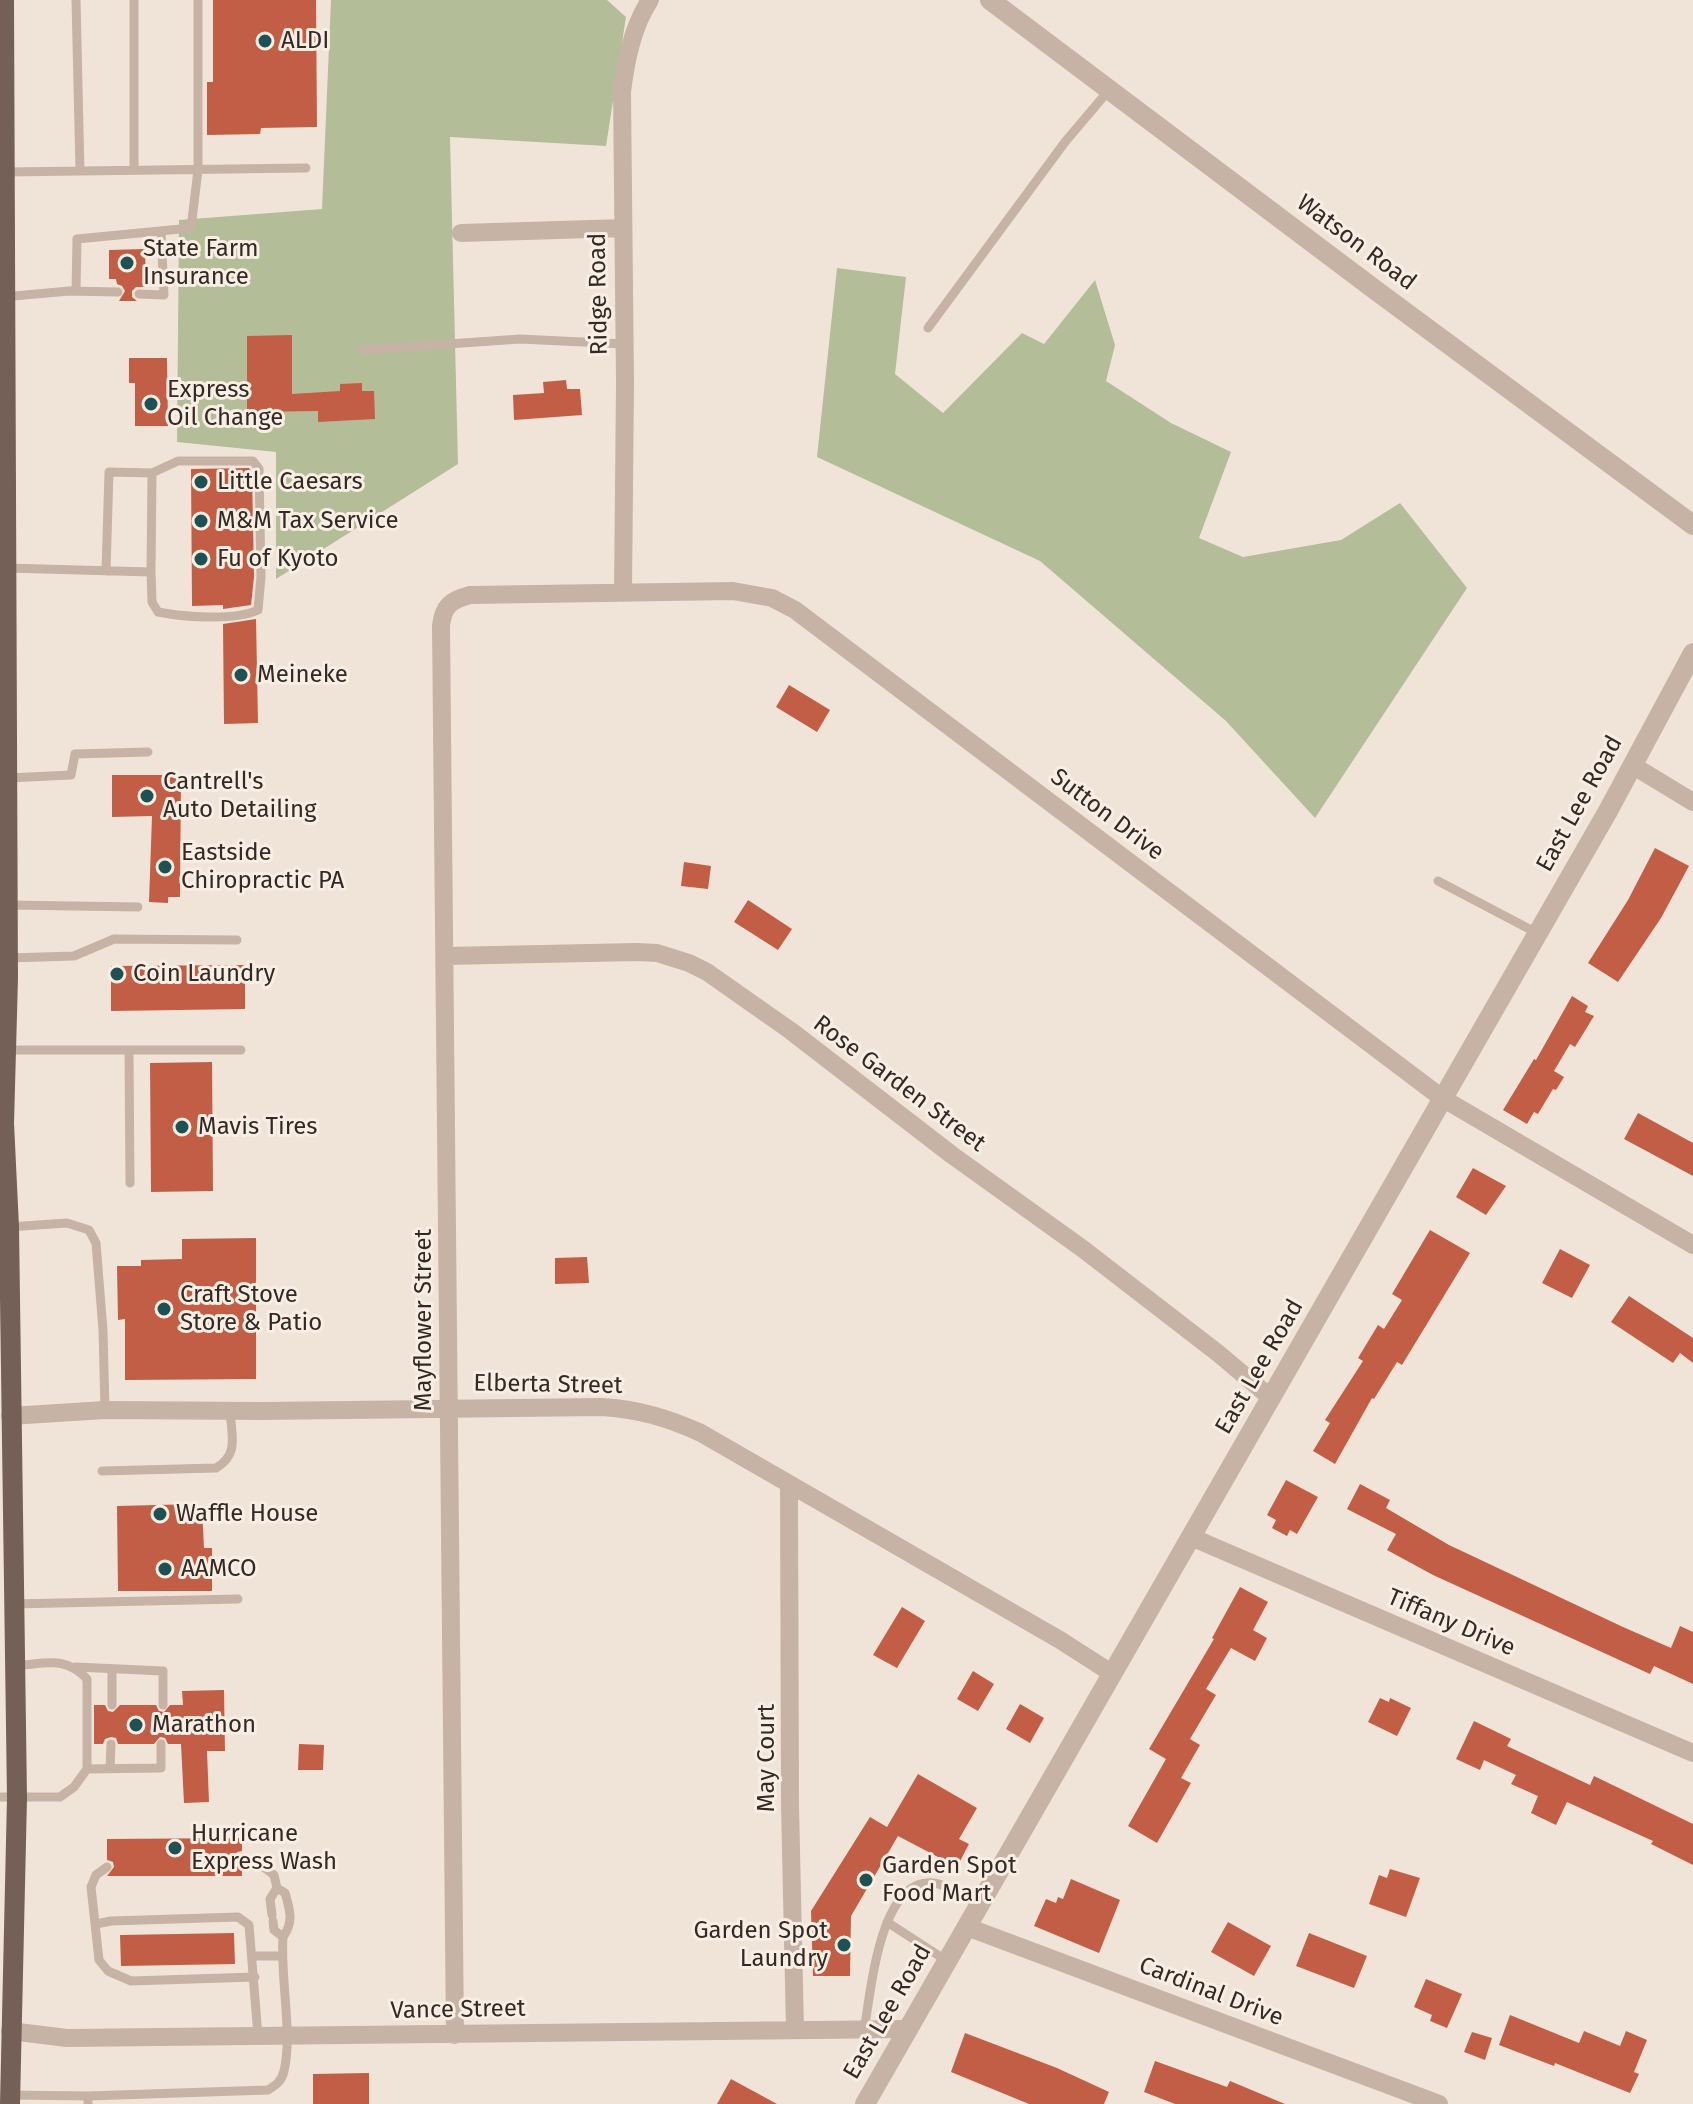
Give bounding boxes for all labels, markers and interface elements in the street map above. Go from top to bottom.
place label: ALDI [281,27,329,55]
marker: ALDI [256,32,274,50]
street label: Watson Road [1291,189,1421,297]
street label: Ridge Road [584,232,614,356]
place label: State Farm Insurance [143,235,259,291]
marker: State Farm Insurance [118,254,136,272]
place label: Express Oil Change [167,376,283,432]
marker: Express Oil Change [142,395,160,413]
place label: Little Caesars [217,468,363,496]
marker: Little Caesars [192,473,210,491]
place label: M&M Tax Service [217,507,399,535]
marker: M&M Tax Service [192,512,210,530]
place label: Fu of Kyoto [217,545,339,573]
marker: Fu of Kyoto [192,550,210,568]
place label: Meineke [257,661,348,689]
marker: Meineke [232,666,250,684]
street label: East Lee Road [1531,731,1629,877]
street label: Sutton Drive [1045,763,1169,867]
place label: Cantrell's Auto Detailing [163,768,317,824]
marker: Cantrell's Auto Detailing [138,787,156,805]
place label: Eastside Chiropractic PA [181,839,344,895]
marker: Eastside Chiropractic PA [156,858,174,876]
place label: Coin Laundry [133,960,275,988]
marker: Coin Laundry [108,965,126,983]
street label: Rose Garden Street [807,1010,991,1158]
place label: Mavis Tires [198,1113,318,1141]
marker: Mavis Tires [173,1118,191,1136]
street label: Mayflower Street [410,1229,438,1411]
place label: Craft Stove Store & Patio [180,1281,322,1337]
street label: East Lee Road [1210,1294,1310,1440]
marker: Craft Stove Store & Patio [155,1300,173,1318]
street label: Elberta Street [473,1369,623,1401]
place label: Waffle House [176,1500,318,1528]
marker: Waffle House [151,1505,169,1523]
place label: AAMCO [181,1555,257,1583]
marker: AAMCO [156,1560,174,1578]
street label: Tiffany Drive [1383,1583,1519,1663]
street label: May Court [753,1704,781,1812]
place label: Marathon [152,1711,256,1739]
marker: Marathon [127,1716,145,1734]
place label: Hurricane Express Wash [191,1820,337,1876]
marker: Hurricane Express Wash [166,1839,184,1857]
place label: Garden Spot Food Mart [882,1852,1017,1908]
marker: Garden Spot Food Mart [857,1871,875,1889]
place label: Garden Spot Laundry [693,1917,828,1973]
marker: Garden Spot Laundry [835,1936,853,1954]
street label: East Lee Road [838,1939,938,2085]
street label: Cardinal Drive [1135,1951,1287,2033]
street label: Vance Street [390,1994,526,2026]

